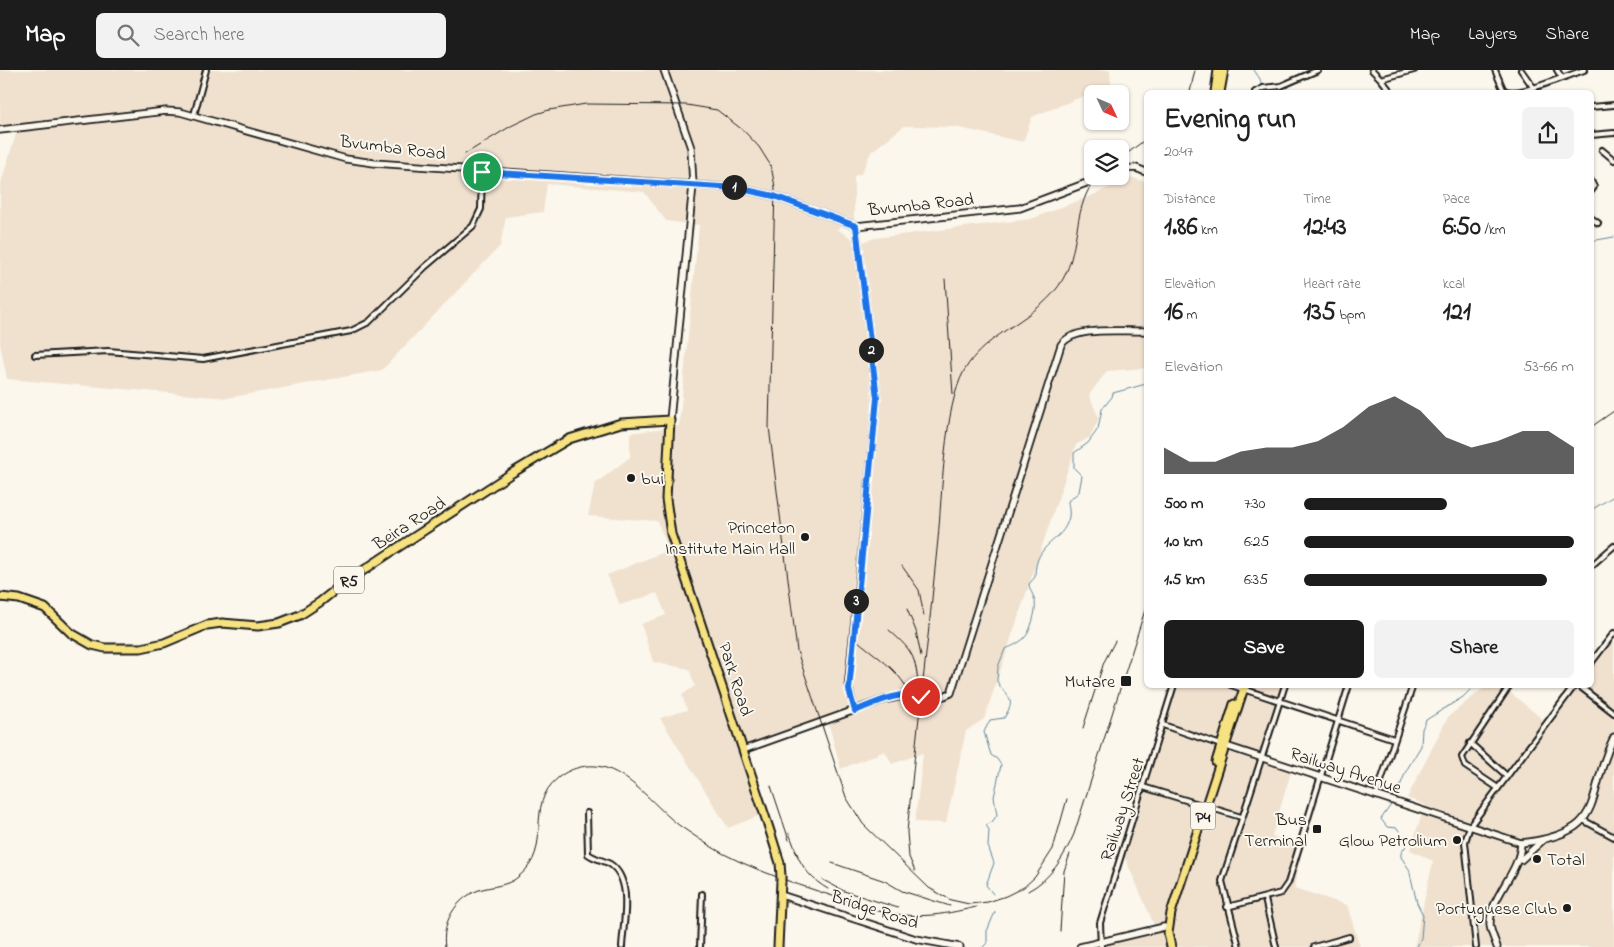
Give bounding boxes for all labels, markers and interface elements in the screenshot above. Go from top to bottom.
search box [96,13,446,58]
text: Map [25,18,66,53]
icon: search [114,21,142,49]
text: Search here [154,22,245,49]
text: Map [1410,22,1440,48]
text: Layers [1468,22,1518,48]
text: Share [1546,22,1589,48]
north arrow [1084,85,1129,130]
map controls [1084,85,1129,185]
text: Evening run [1164,100,1296,141]
button: share [1522,107,1574,159]
street label: Bvumba Road [337,129,447,168]
button: layers [1084,140,1129,185]
text: 20:47 [1164,140,1193,164]
pin [461,151,503,193]
icon: arrive [468,158,496,186]
pin: 1 [722,174,746,200]
text: 1 [732,177,737,198]
street label: Bvumba Road [866,188,975,225]
text: Distance [1164,189,1216,210]
text: Time [1303,189,1331,210]
text: Pace [1443,189,1470,210]
text: 1.86 [1164,210,1197,246]
text: 12:43 [1303,210,1346,246]
text: 6:50 [1443,210,1481,246]
text: km [1197,220,1218,241]
text: /km [1481,220,1506,241]
text: Elevation [1164,274,1215,295]
text: Heart rate [1303,274,1361,295]
text: kcal [1443,274,1465,295]
text: 16 [1164,295,1183,331]
text: 135 [1303,295,1336,331]
text: 121 [1443,295,1471,331]
text: m [1183,305,1197,326]
text: bpm [1336,305,1365,326]
pin: 2 [858,338,884,362]
text: 2 [868,340,875,361]
text: Elevation [1164,355,1223,379]
text: 53–66 m [1523,355,1574,379]
place label: bui [641,467,664,493]
marker: bui [625,472,637,484]
street label: Beira Road [368,491,452,559]
text: 500 m [1164,492,1203,516]
text: 7:30 [1244,492,1265,516]
place label: Princeton Institute Main Hall [665,516,795,563]
text: 1.0 km [1164,530,1203,554]
text: 6:25 [1244,530,1270,554]
marker: Princeton Institute Main Hall [799,531,811,543]
road number: R5 [334,566,364,594]
text: 1.5 km [1164,568,1205,592]
text: 6:35 [1244,568,1268,592]
pin: 3 [844,588,868,614]
text: 3 [854,591,859,612]
button: Save [1164,620,1364,678]
button: Share [1374,620,1574,678]
street label: Park Road [710,639,758,720]
place label: Mutare [1064,670,1116,696]
marker: Mutare [1119,674,1133,688]
pin [900,676,942,718]
icon: check [907,683,935,711]
street label: Railway Avenue [1286,742,1405,802]
street label: Railway Street [1095,755,1153,865]
road number: P4 [1190,802,1216,829]
place label: Bus Terminal [1244,808,1307,855]
marker: Bus Terminal [1311,823,1323,835]
place label: Glow Petrolium [1339,829,1447,855]
marker: Glow Petrolium [1451,834,1463,846]
place label: Total [1547,848,1585,874]
marker: Total [1531,853,1543,865]
street label: Bridge Road [826,884,922,938]
place label: Portuguese Club [1436,897,1557,924]
marker: Portuguese Club [1561,902,1573,914]

